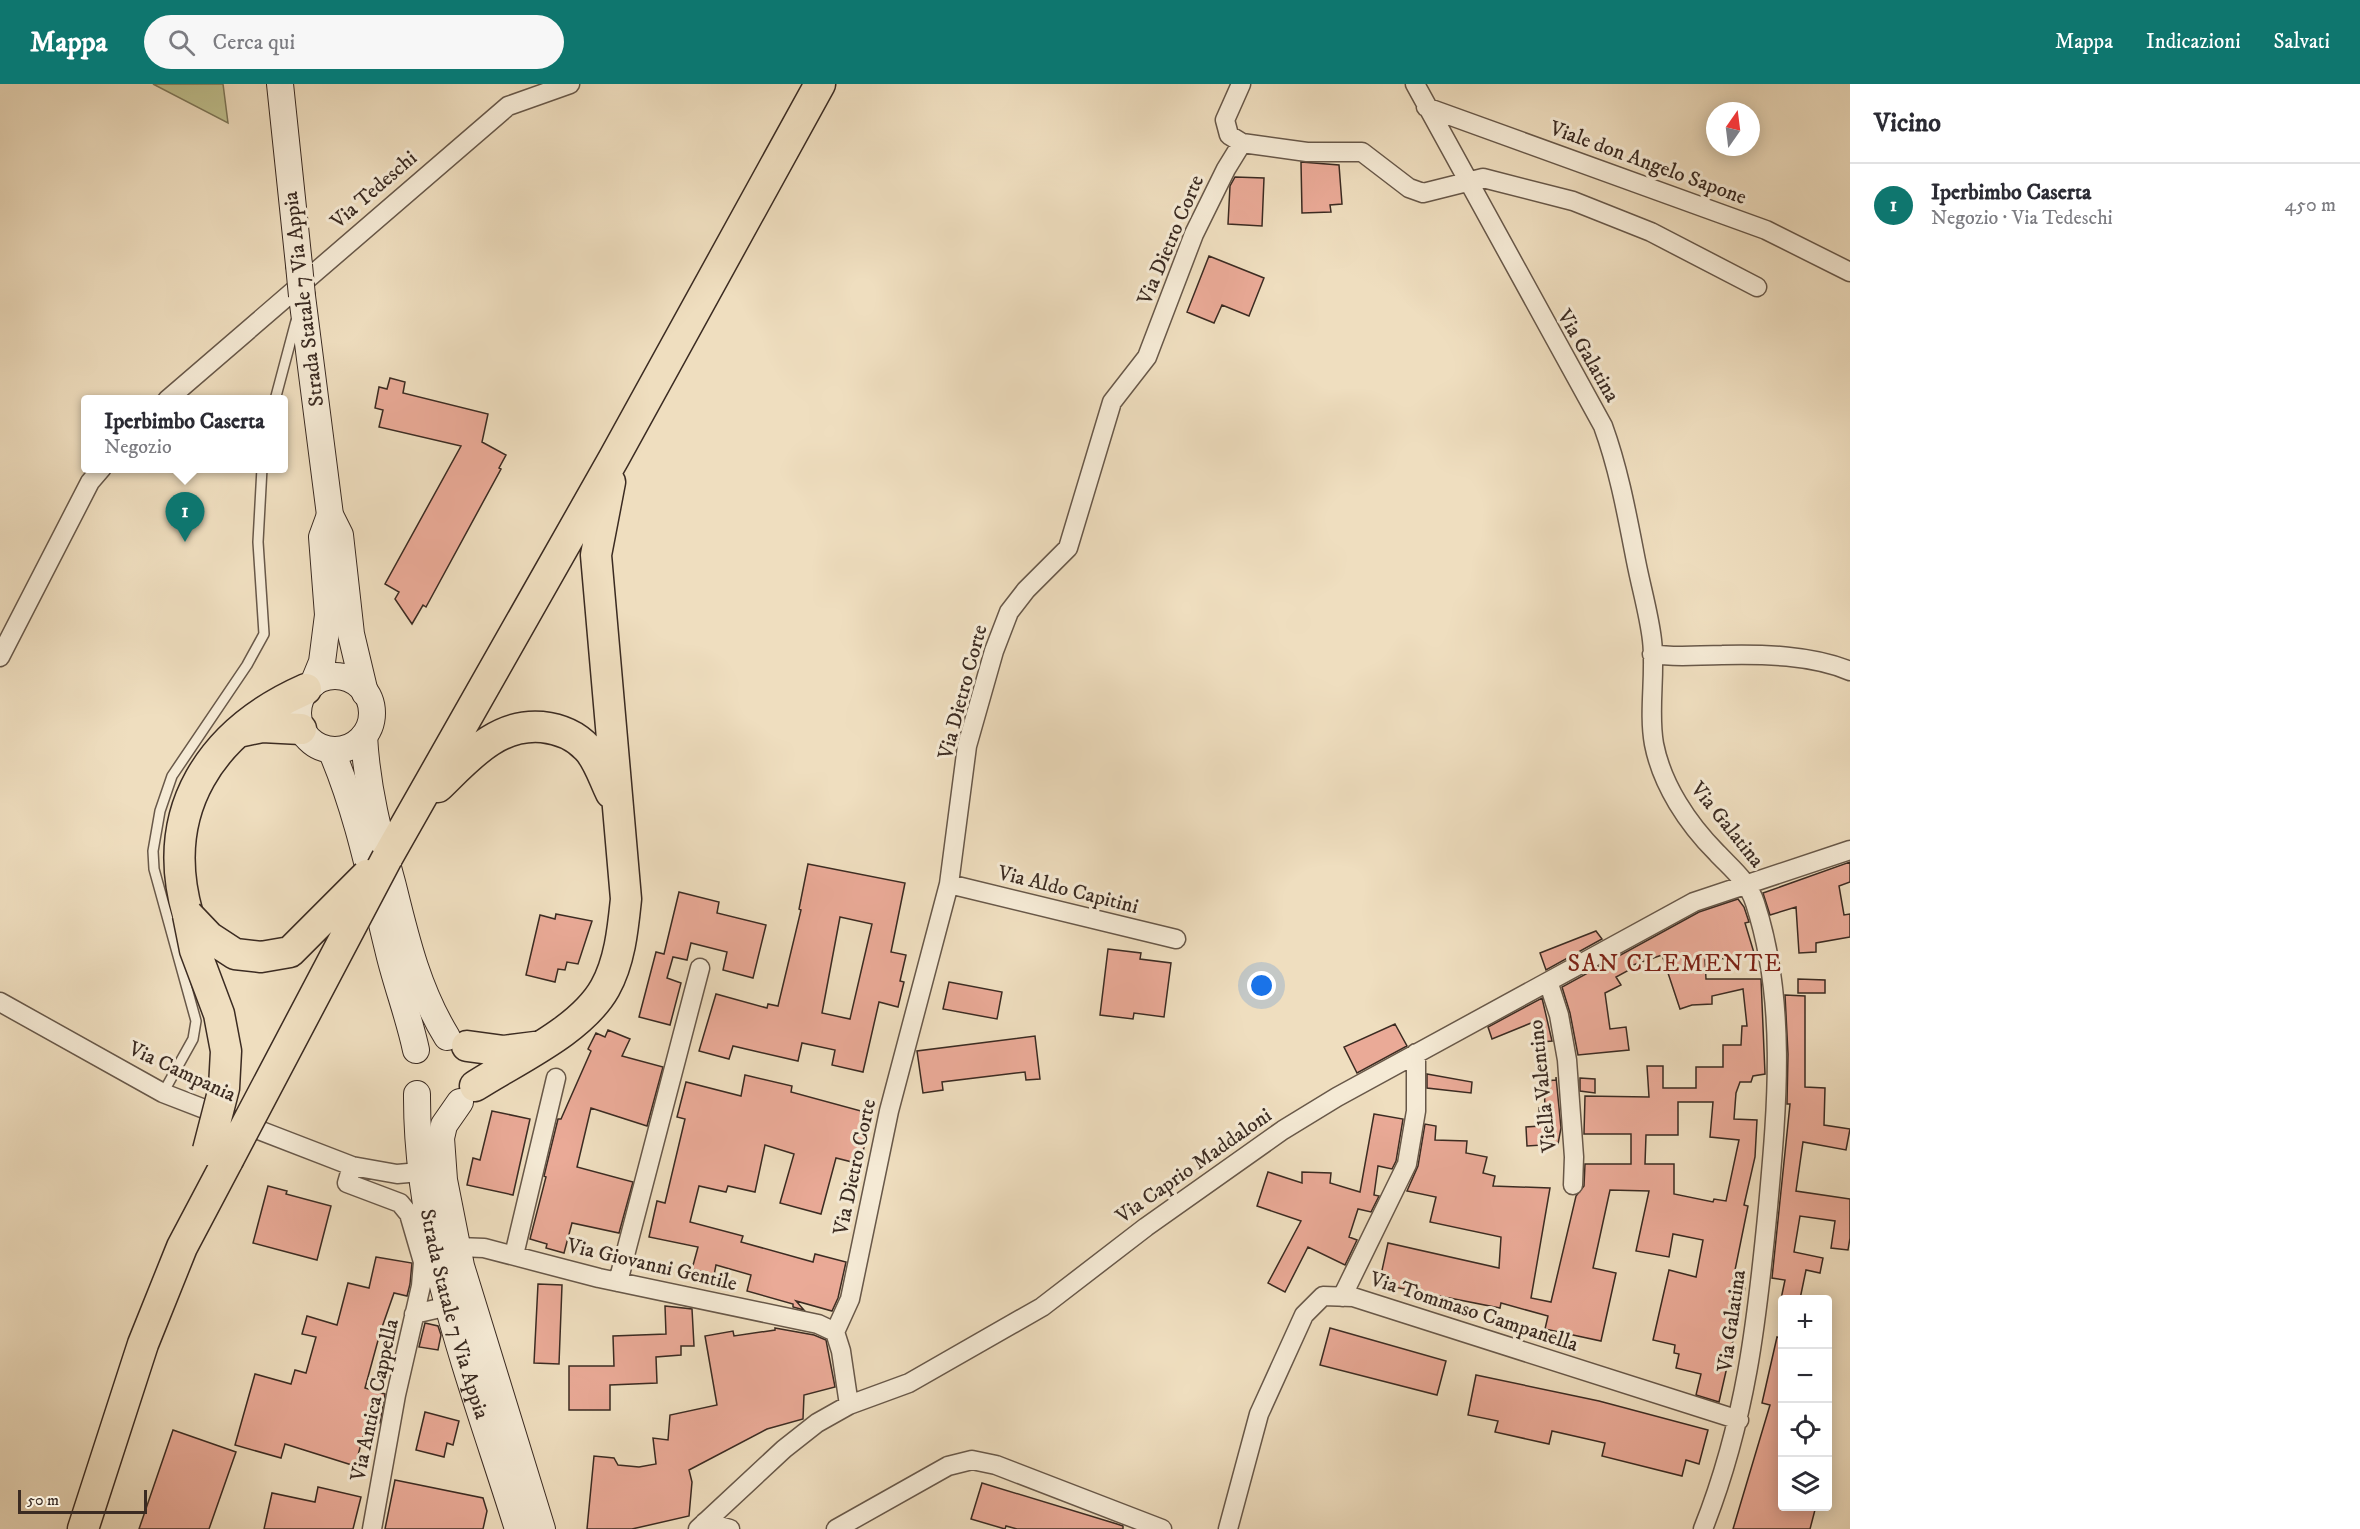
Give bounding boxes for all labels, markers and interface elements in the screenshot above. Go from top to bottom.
search box [144,15,564,69]
text: Mappa [30,25,108,60]
icon: search [165,26,198,59]
text: Cerca qui [213,29,295,56]
text: Mappa [2055,29,2113,55]
text: Indicazioni [2146,29,2241,55]
text: Salvati [2274,29,2330,55]
north arrow [1706,102,1760,156]
text: Vicino [1874,107,1941,140]
street label: Viale don Angelo Sapone [1545,115,1750,211]
street label: Via Tedeschi [325,145,423,235]
street label: Via Dietro Corte [1132,171,1210,310]
text: Iperbimbo Caserta [1931,179,2091,206]
street label: Strada Statale 7 Via Appia [278,190,330,408]
text: 1 [1890,193,1897,218]
text: 450 m [2285,193,2336,218]
text: Negozio · Via Tedeschi [1931,206,2113,231]
street label: Via Galatina [1551,304,1625,407]
popup [81,395,288,473]
text: Iperbimbo Caserta [104,408,265,435]
text: Negozio [104,435,172,460]
pin: 1 [166,492,204,542]
street label: Via Dietro Corte [932,622,994,763]
street label: Via Galatina [1684,776,1770,873]
street label: Via Aldo Capitini [994,860,1141,920]
district label: SAN CLEMENTE [1568,949,1782,979]
your location [1247,971,1276,1000]
street label: Viella Valentino [1523,1018,1563,1155]
street label: Via Campania [123,1035,240,1108]
street label: Via Dietro Corte [828,1096,882,1238]
street label: Via Caprio Maddaloni [1110,1103,1277,1230]
street label: Strada Statale 7 Via Appia [414,1207,495,1422]
street label: Via Giovanni Gentile [564,1233,740,1297]
street label: Via Tommaso Campanella [1366,1266,1581,1358]
street label: Via Galatina [1712,1268,1752,1375]
map controls [1778,1295,1832,1511]
button: + [1778,1295,1832,1349]
street label: Via Antica Cappella [345,1317,405,1484]
button: − [1778,1349,1832,1403]
button: locate [1778,1403,1832,1457]
button: layers [1778,1457,1832,1511]
scale bar [18,1487,147,1514]
text: 50 m [27,1490,59,1510]

